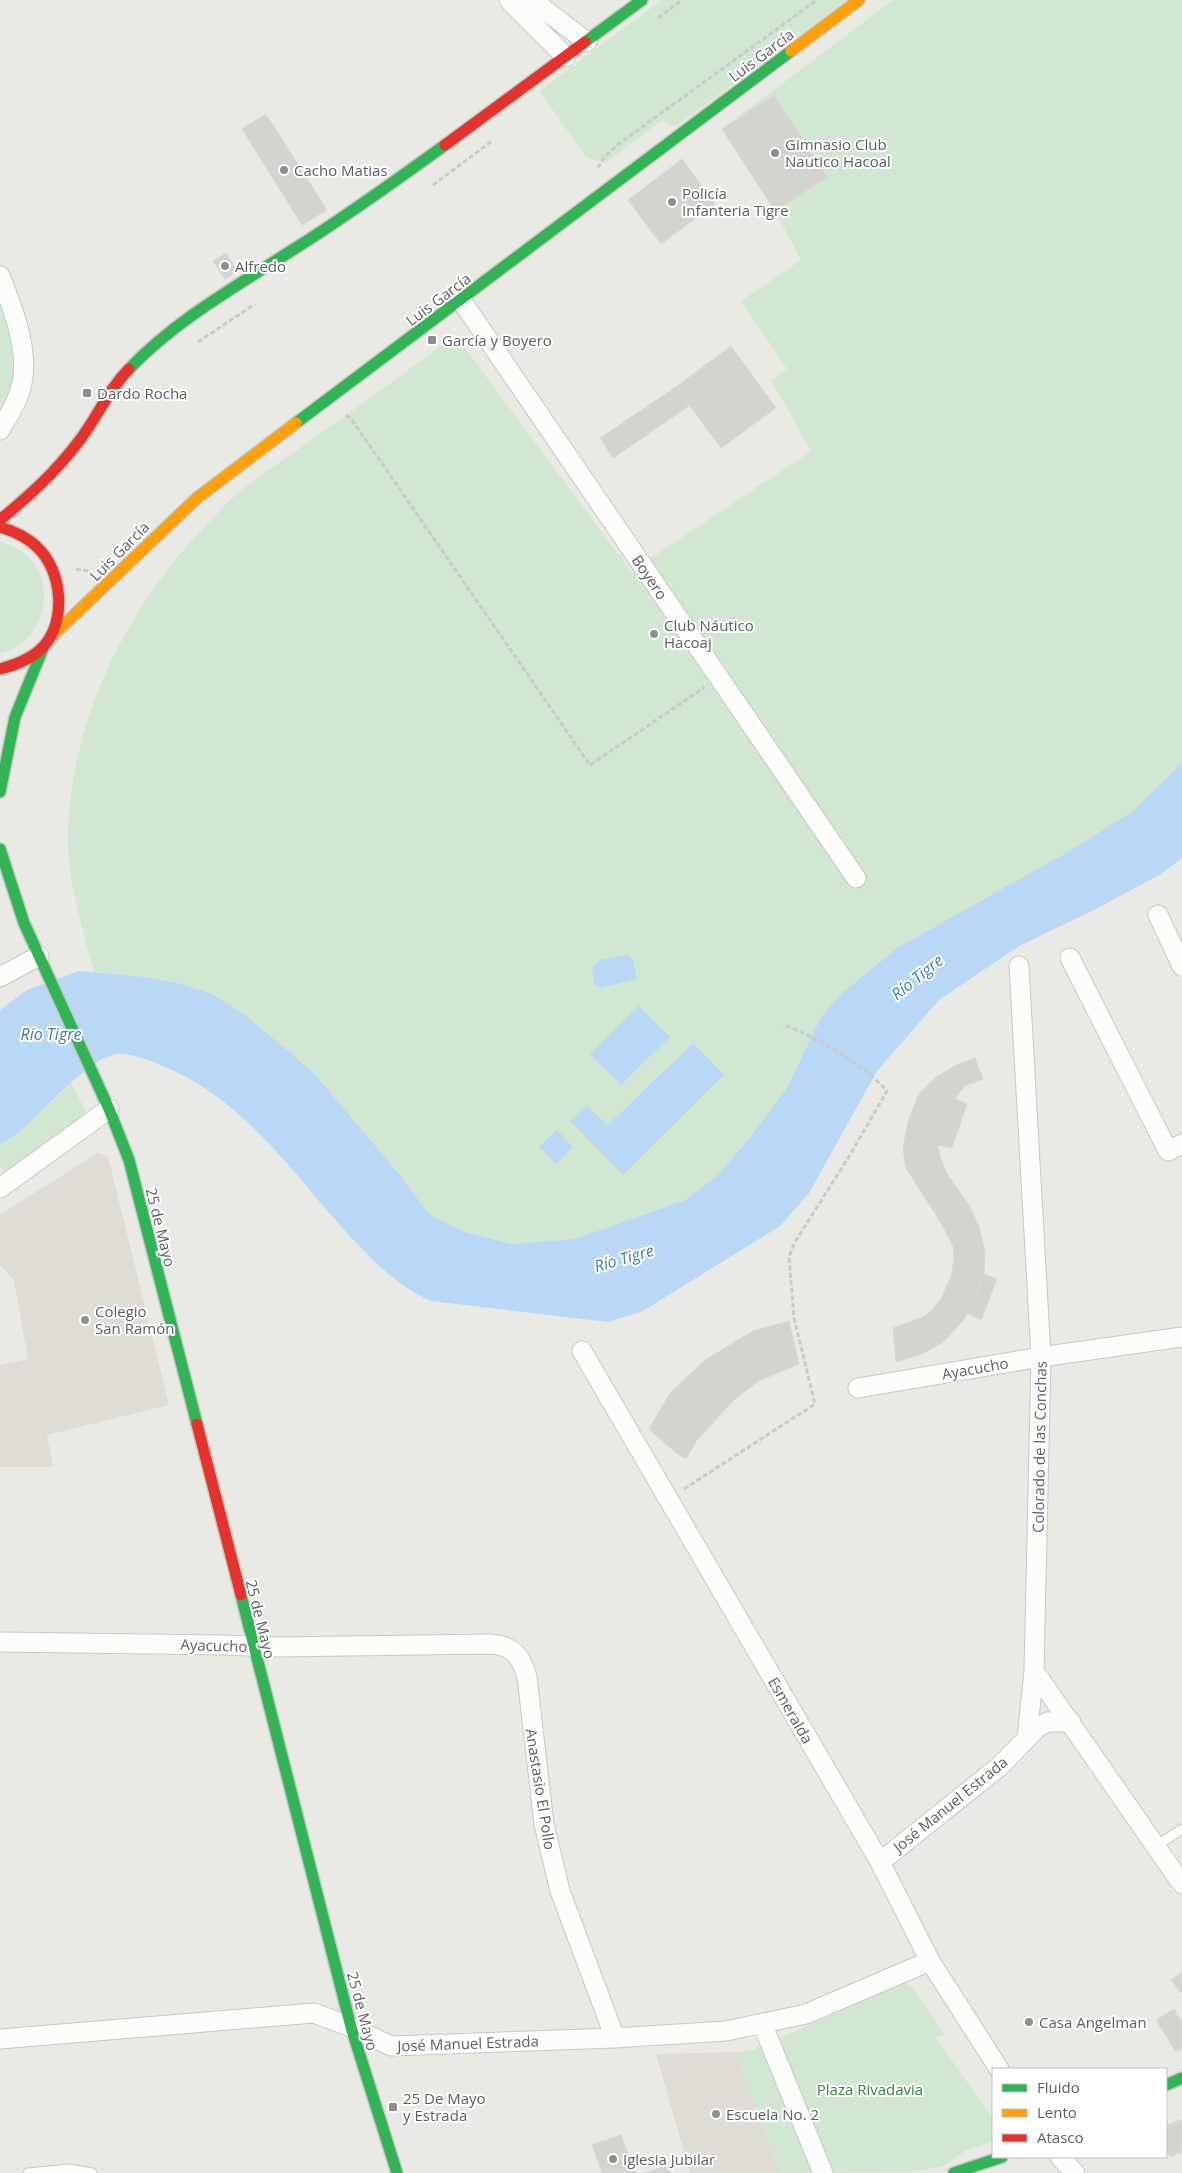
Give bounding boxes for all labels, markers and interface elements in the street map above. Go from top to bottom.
street label: Luis García [724,24,798,86]
place label: Gimnasio Club Nautico Hacoal [785,134,891,171]
marker: Gimnasio Club Nautico Hacoal [769,147,781,159]
place label: Cacho Matias [294,160,388,180]
marker: Cacho Matias [278,164,290,176]
place label: Policía Infanteria Tigre [682,183,789,220]
marker: Policía Infanteria Tigre [666,196,678,208]
place label: Alfredo [235,256,286,276]
marker: Alfredo [219,260,231,272]
street label: Luis García [401,268,475,330]
place label: García y Boyero [442,330,552,350]
marker: García y Boyero [426,334,438,346]
place label: Dardo Rocha [97,383,187,403]
marker: Dardo Rocha [81,387,93,399]
street label: Luis García [85,517,153,585]
street label: Boyero [628,551,672,603]
place label: Club Náutico Hacoaj [664,615,754,652]
marker: Club Náutico Hacoaj [648,628,660,640]
water label: Río Tigre [886,949,948,1005]
water label: Río Tigre [21,1023,82,1045]
street label: 25 de Mayo [142,1185,180,1269]
water label: Río Tigre [592,1239,656,1277]
place label: Colegio San Ramón [95,1301,174,1338]
marker: Colegio San Ramón [79,1314,91,1326]
street label: Ayacucho [940,1352,1010,1384]
street label: Colorado de las Conchas [1028,1361,1050,1533]
street label: 25 de Mayo [242,1577,280,1661]
street label: Ayacucho [180,1634,248,1656]
street label: Esmeralda [764,1673,818,1747]
street label: Anastasio El Pollo [522,1727,560,1851]
street label: José Manuel Estrada [887,1752,1011,1858]
street label: 25 de Mayo [343,1969,383,2053]
place label: Casa Angelman [1039,2012,1147,2032]
marker: Casa Angelman [1023,2016,1035,2028]
street label: José Manuel Estrada [395,2031,539,2056]
legend [992,2068,1167,2158]
text: Fluido [1037,2077,1080,2097]
park label: Plaza Rivadavia [817,2079,923,2099]
place label: 25 De Mayo y Estrada [403,2088,486,2125]
marker: 25 De Mayo y Estrada [387,2101,399,2113]
text: Lento [1037,2102,1077,2122]
place label: Escuela No. 2 [726,2104,819,2124]
marker: Escuela No. 2 [710,2108,722,2120]
text: Atasco [1037,2127,1084,2147]
place label: Iglesia Jubilar [623,2149,715,2169]
marker: Iglesia Jubilar [607,2153,619,2165]

